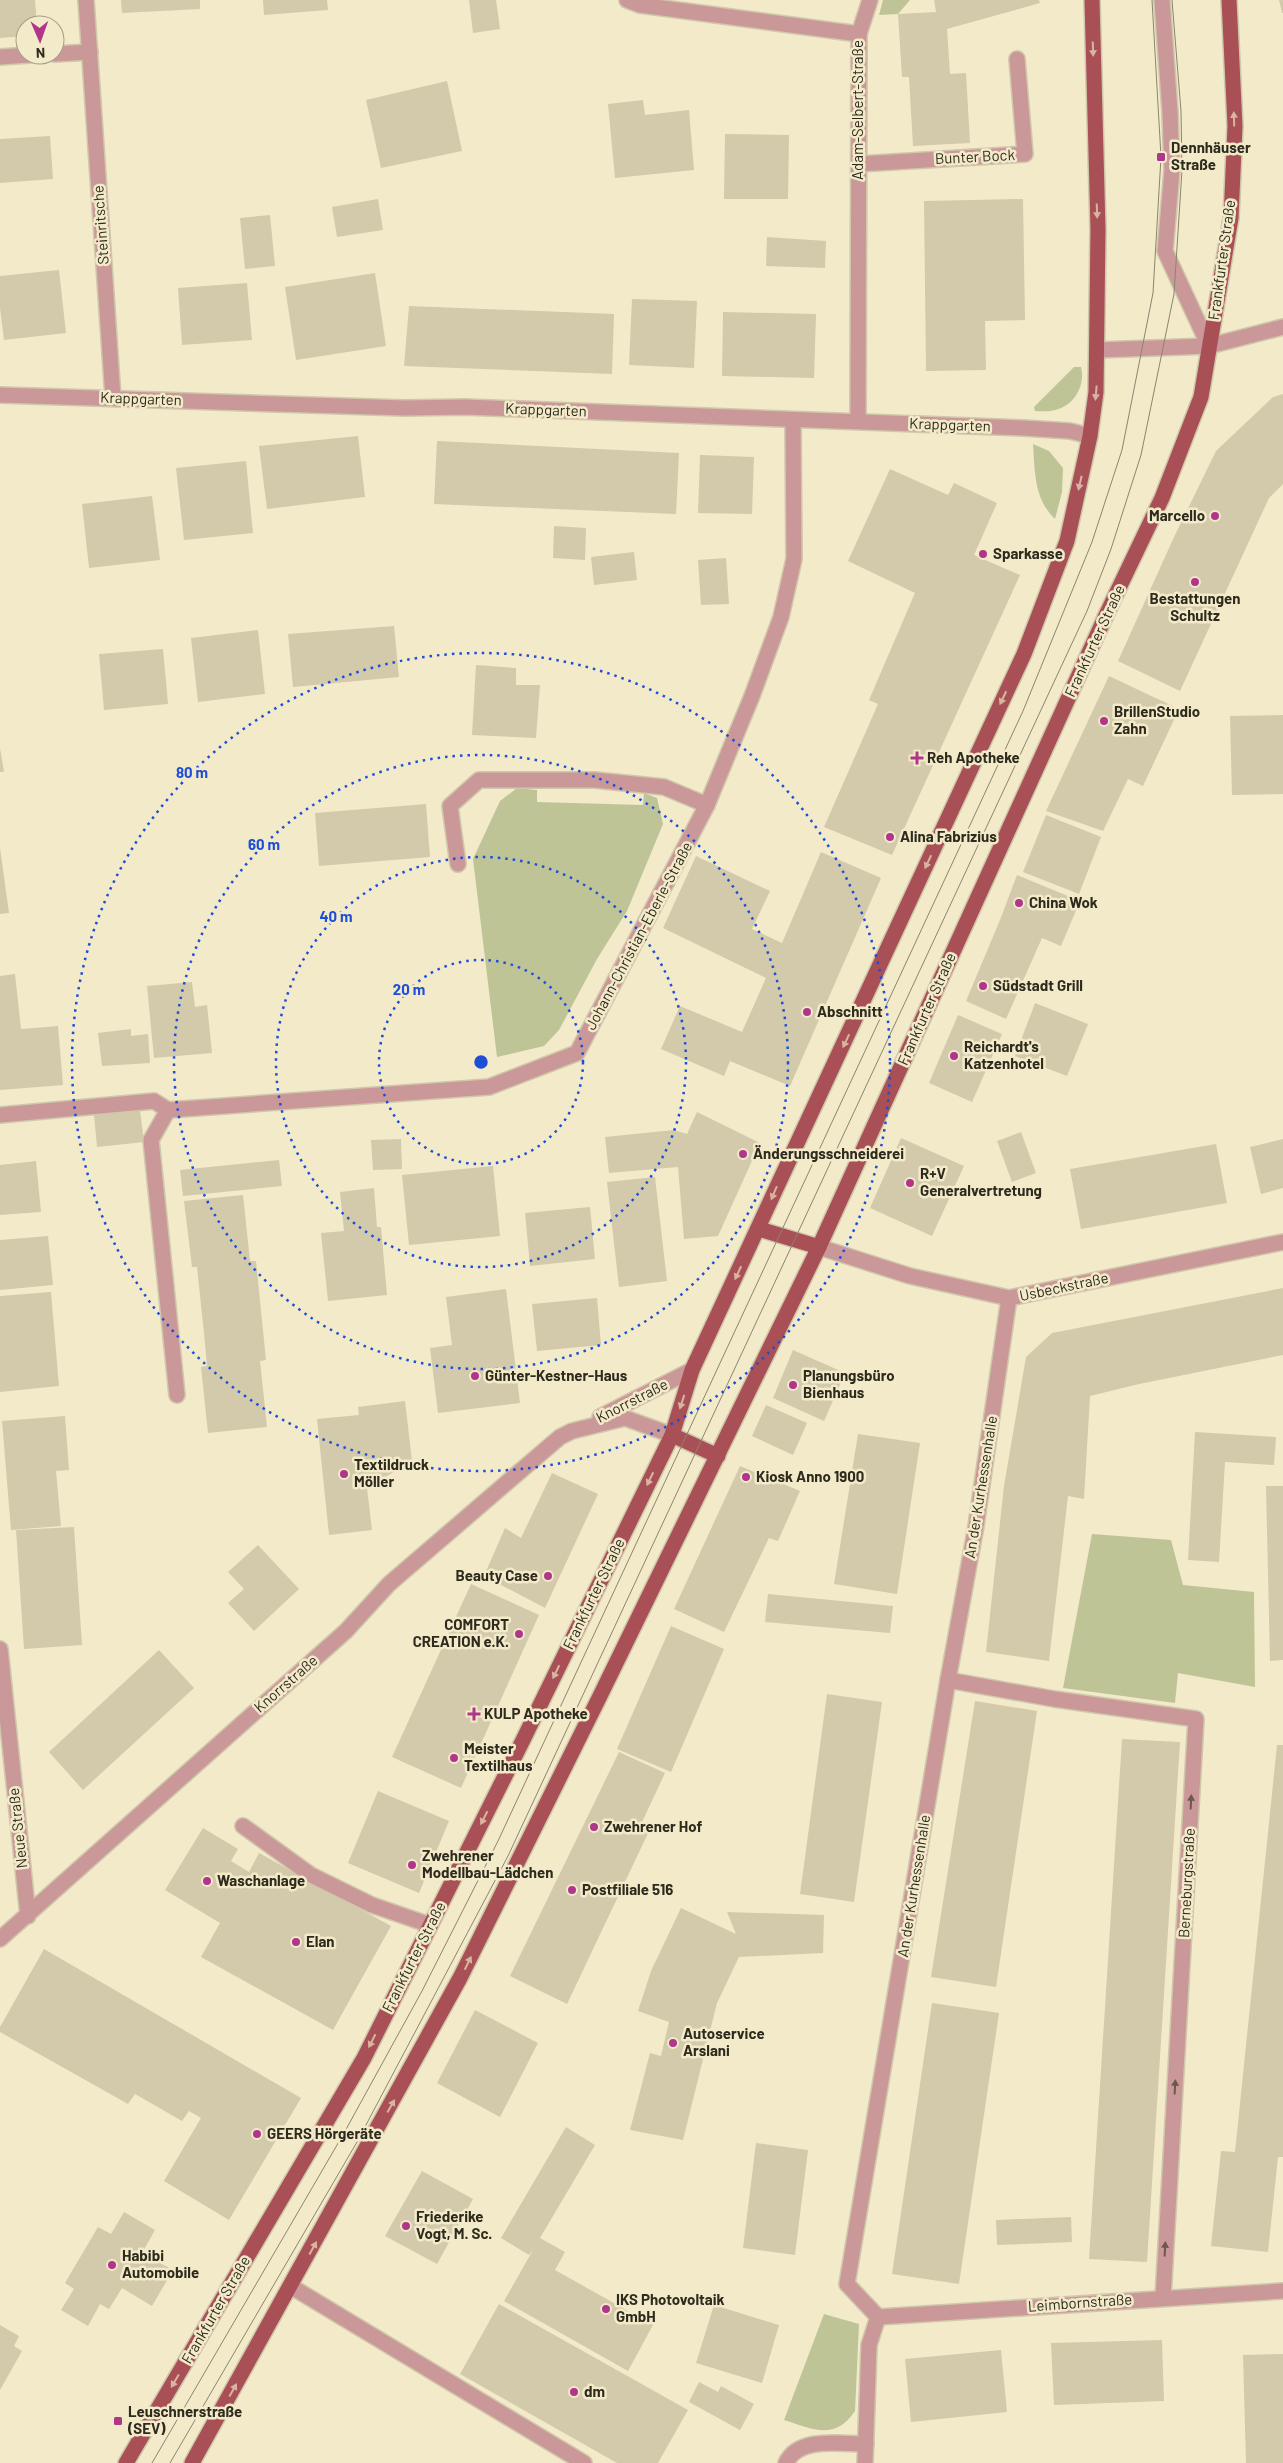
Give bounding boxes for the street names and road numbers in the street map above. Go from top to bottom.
street label: Adam-Selbert-Straße [848,40,866,180]
street label: Bunter Bock [935,145,1016,167]
street label: Steinritsche [88,185,112,265]
street label: Frankfurter Straße [1204,198,1238,321]
street label: Krappgarten [100,388,182,408]
street label: Krappgarten [505,399,587,419]
street label: Krappgarten [909,414,991,434]
street label: Frankfurter Straße [1060,582,1128,699]
street label: Johann-Christian-Eberle-Straße [581,838,696,1033]
street label: Frankfurter Straße [893,949,959,1068]
street label: Usbeckstraße [1018,1268,1110,1304]
street label: Knorrstraße [593,1374,671,1426]
street label: An der Kurhessenhalle [960,1414,1000,1559]
street label: Frankfurter Straße [558,1535,628,1652]
street label: Knorrstraße [250,1651,321,1716]
street label: Neue Straße [4,1787,30,1869]
street label: An der Kurhessenhalle [893,1813,933,1958]
street label: Berneburgstraße [1174,1827,1198,1939]
street label: Frankfurter Straße [378,1898,449,2015]
street label: Frankfurter Straße [177,2252,253,2367]
street label: Leimbornstraße [1027,2289,1133,2315]

